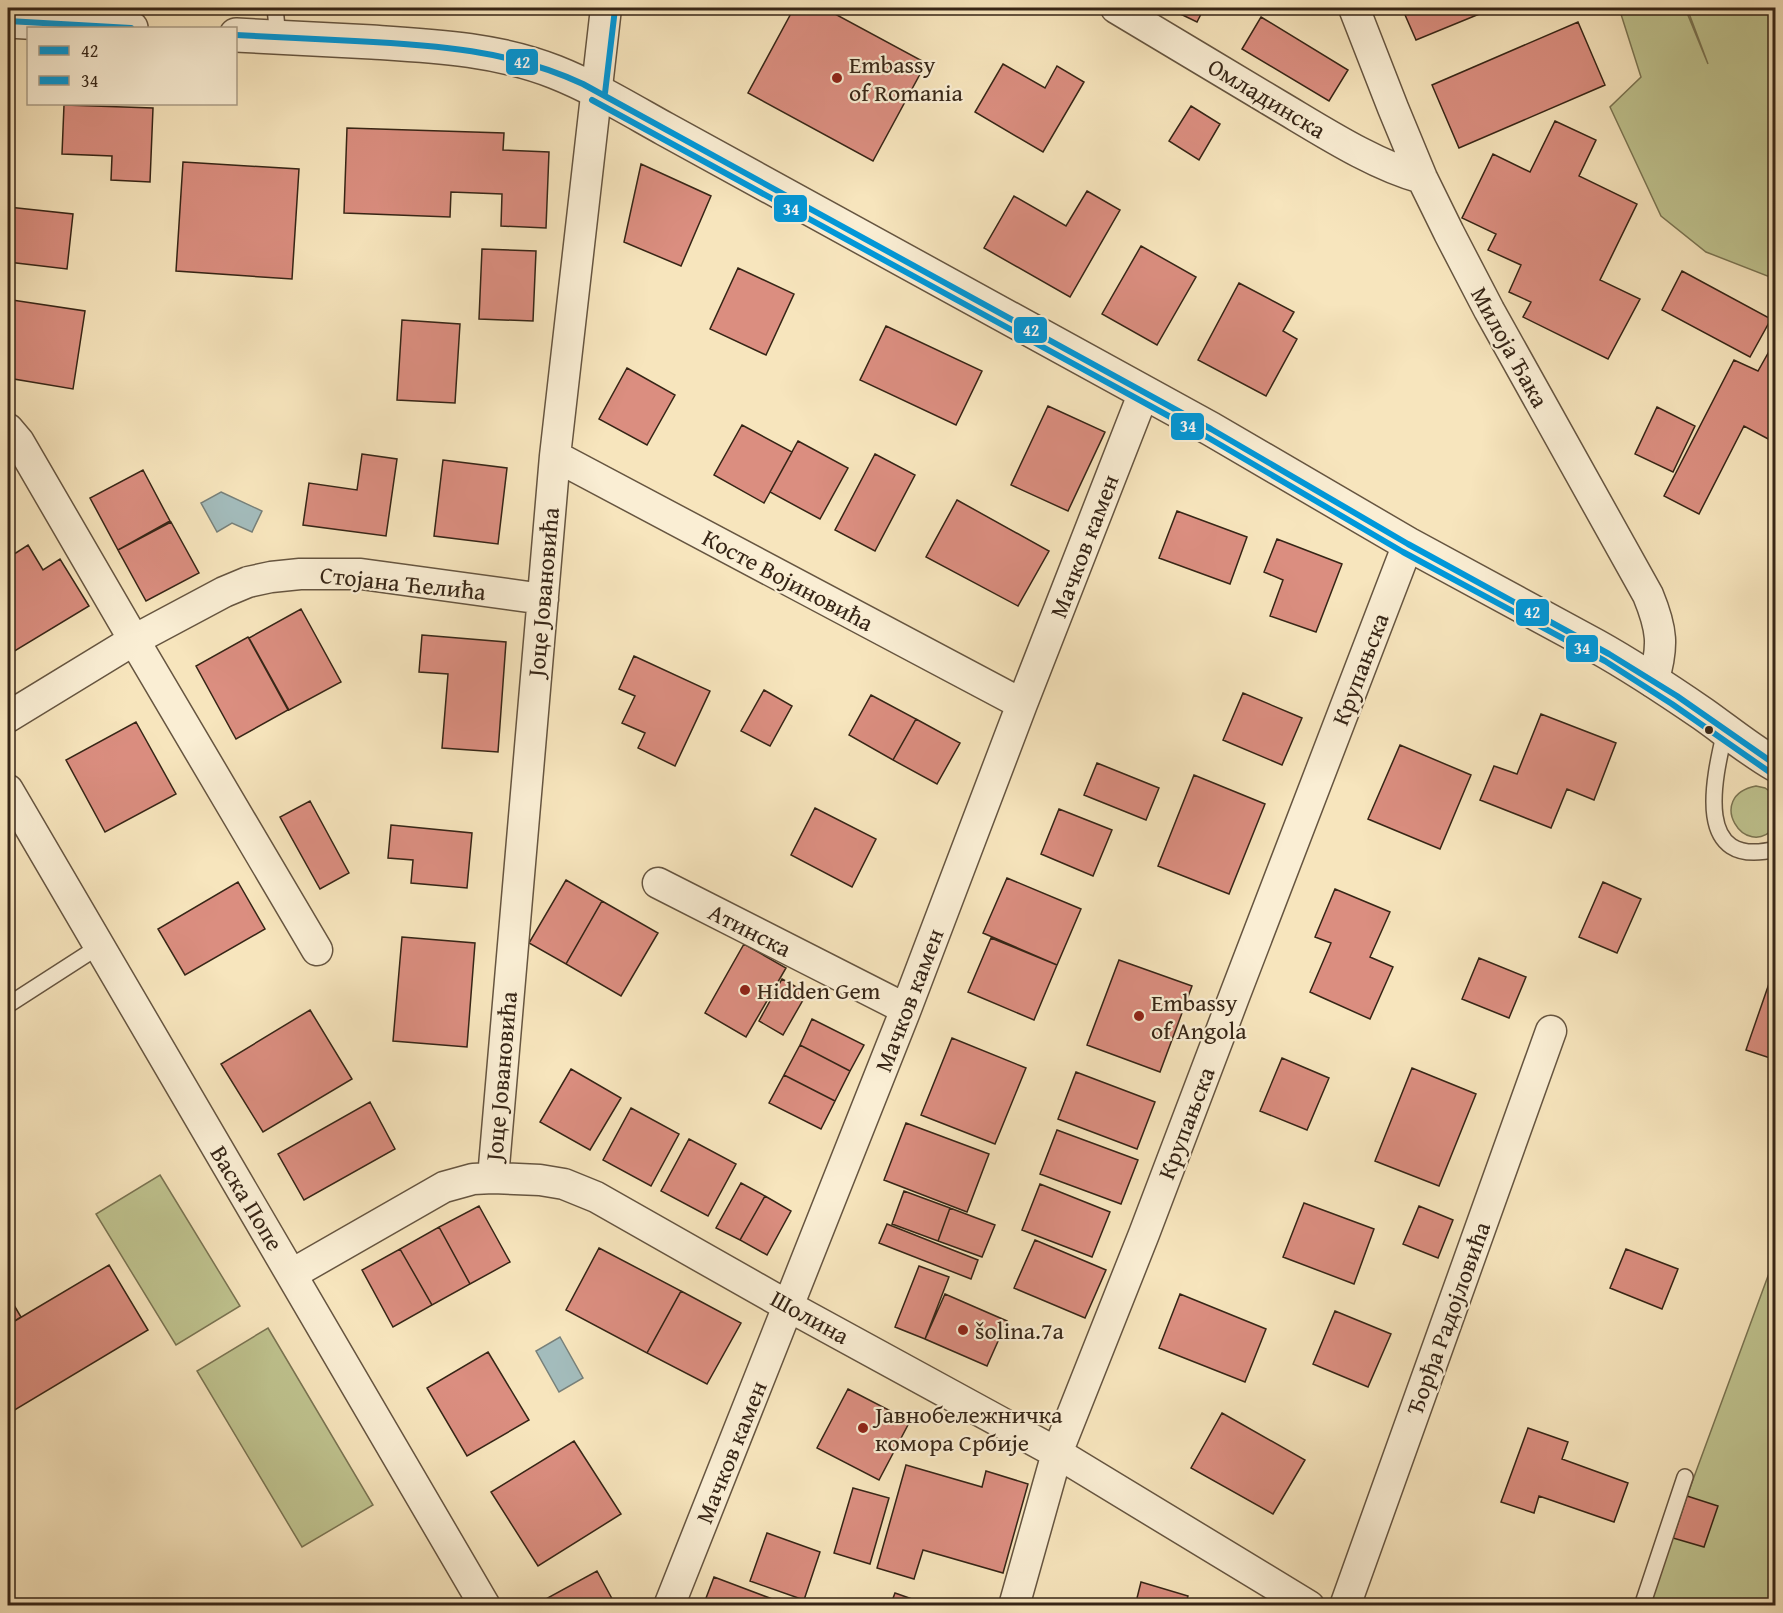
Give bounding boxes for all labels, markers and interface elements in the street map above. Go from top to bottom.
legend [27,27,237,105]
text: 42 [81,37,98,64]
place label: Embassy of Romania [849,47,963,110]
line badge: 42 [505,48,539,76]
street label: Омладинска [1201,49,1333,147]
text: 42 [514,50,530,74]
text: 34 [81,67,98,94]
marker: Embassy of Romania [830,71,844,85]
line badge: 34 [773,194,808,223]
text: 34 [783,197,799,221]
street label: Милоја Ђака [1462,280,1558,414]
line badge: 42 [1013,316,1048,344]
text: 42 [1023,318,1039,342]
line badge: 34 [1170,412,1205,441]
text: 34 [1180,414,1196,438]
street label: Мачков камен [1041,469,1127,623]
street label: Јоце Јовановића [518,505,568,681]
street label: Косте Војиновића [696,520,880,640]
street label: Стојана Ћелића [318,557,488,609]
line badge: 42 [1515,598,1550,627]
text: 42 [1524,600,1540,624]
street label: Крупањска [1323,607,1398,730]
line badge: 34 [1565,634,1599,663]
text: 34 [1574,636,1590,660]
unlabelled marker [1703,724,1715,736]
street label: Атинска [702,894,798,966]
street label: Мачков камен [866,923,952,1077]
place label: Hidden Gem [757,973,881,1008]
marker: Hidden Gem [738,983,752,997]
place label: Embassy of Angola [1151,985,1247,1048]
street label: Јоце Јовановића [476,989,526,1165]
marker: Embassy of Angola [1132,1009,1146,1023]
street label: Крупањска [1149,1061,1224,1184]
street label: Васка Попе [202,1139,292,1257]
street label: Ђорђа Радојловића [1397,1216,1499,1419]
street label: Шолина [764,1281,856,1353]
place label: šolina.7a [975,1313,1064,1348]
marker: šolina.7a [956,1323,970,1337]
street label: Мачков камен [686,1375,776,1529]
place label: Јавнобележничка комора Србије [872,1397,1063,1460]
marker: Јавнобележничка комора Србије [856,1421,870,1435]

